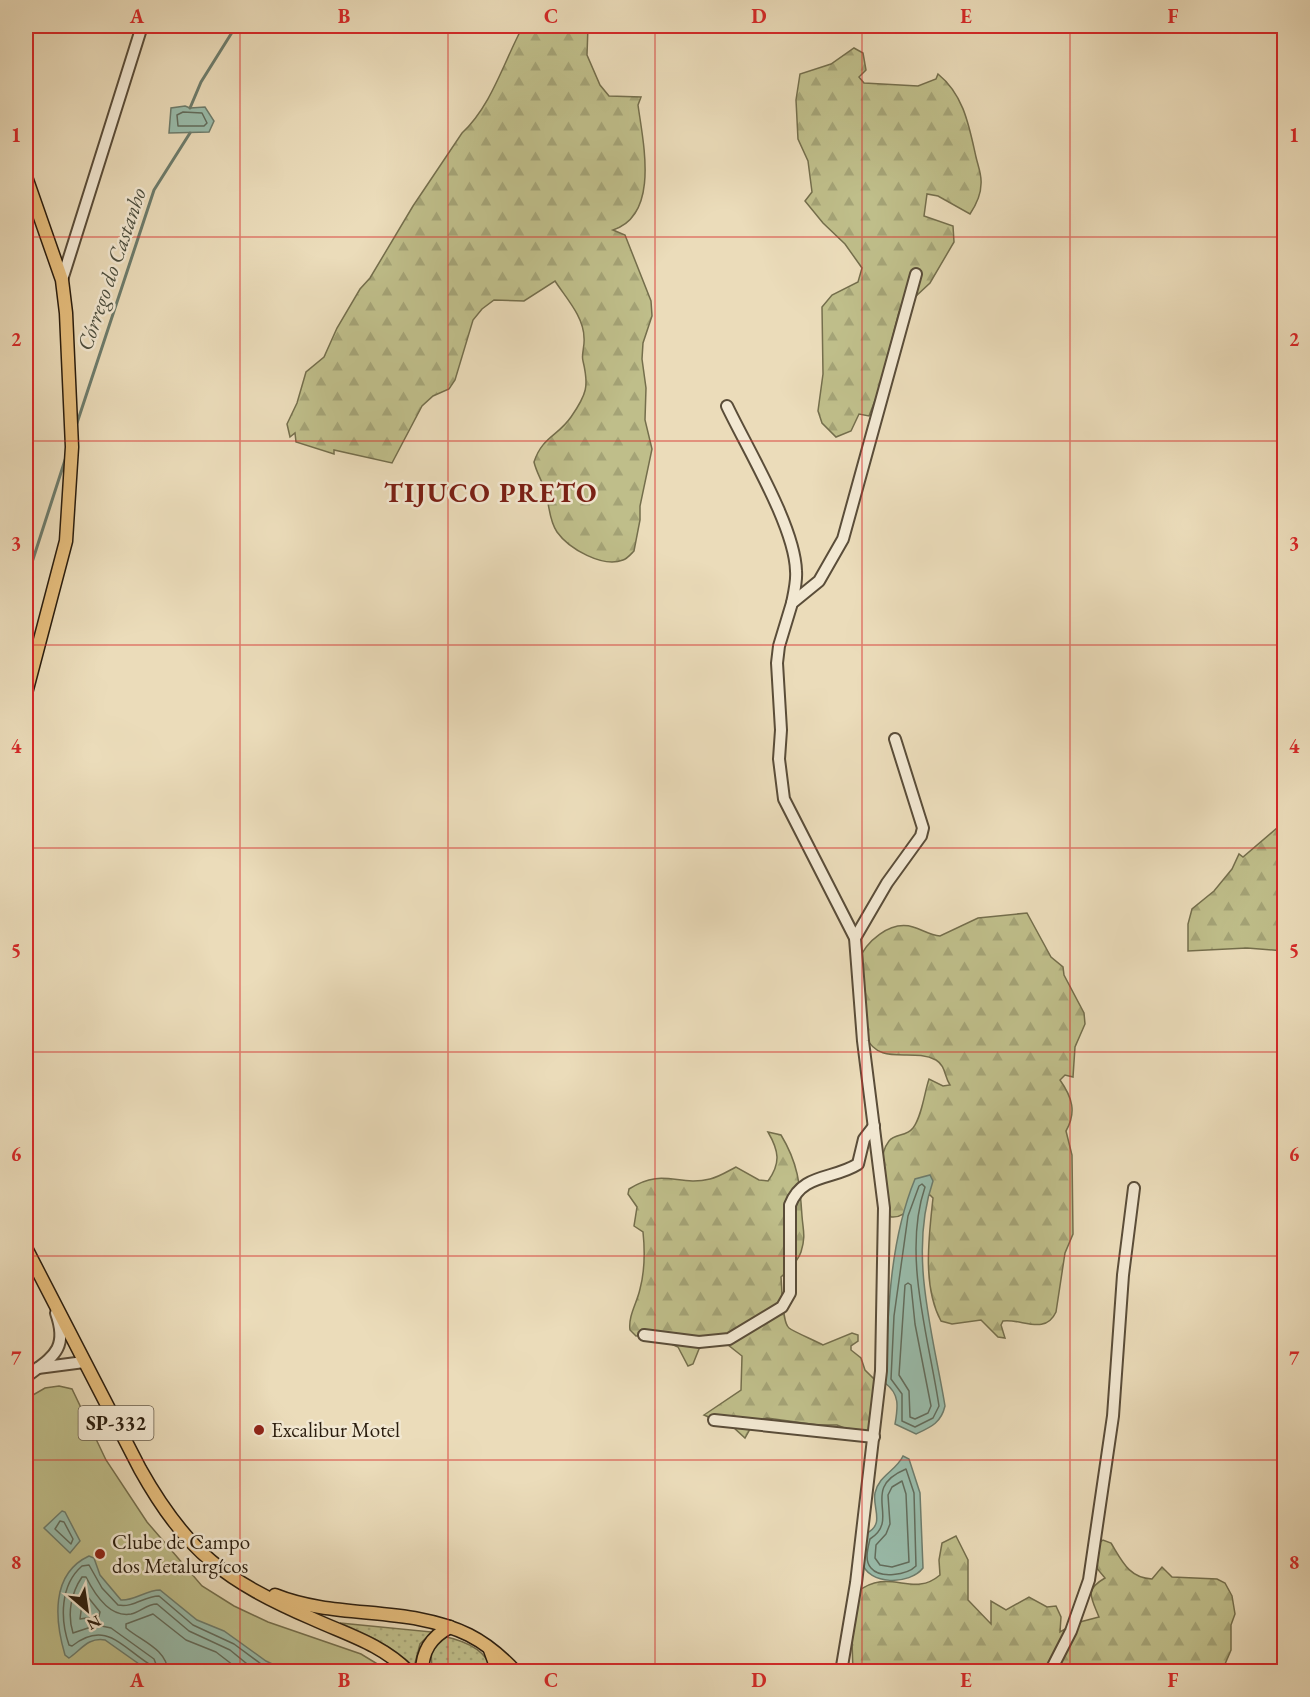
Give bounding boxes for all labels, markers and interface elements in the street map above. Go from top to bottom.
text: A [129,3,145,29]
text: B [338,3,350,29]
text: C [544,3,558,29]
text: D [751,3,767,29]
text: E [960,3,972,29]
text: F [1168,3,1179,29]
text: 1 [11,122,21,148]
text: 1 [1289,122,1299,148]
water label: Córrego do Castanho [70,184,153,354]
text: 2 [11,326,22,352]
text: 2 [1289,326,1300,352]
district label: TIJUCO PRETO [384,475,598,510]
text: 3 [11,530,21,556]
text: 3 [1289,530,1299,556]
text: 4 [11,733,22,759]
text: 4 [1289,733,1300,759]
text: 5 [11,937,21,963]
text: 5 [1289,937,1299,963]
text: 6 [11,1141,22,1167]
text: 6 [1289,1141,1300,1167]
text: 7 [11,1345,22,1371]
text: 7 [1289,1345,1300,1371]
road number: SP-332 [78,1406,154,1440]
place label: Excalibur Motel [271,1416,400,1443]
marker: Excalibur Motel [252,1423,266,1437]
place label: Clube de Campo dos Metalurgícos [112,1528,250,1579]
marker: Clube de Campo dos Metalurgícos [93,1547,107,1561]
text: 8 [11,1549,21,1575]
text: 8 [1289,1549,1299,1575]
north arrow [57,1580,117,1640]
text: N [83,1610,105,1635]
text: A [129,1667,145,1693]
text: B [338,1667,350,1693]
text: C [544,1667,558,1693]
text: D [751,1667,767,1693]
text: E [960,1667,972,1693]
text: F [1168,1667,1179,1693]

